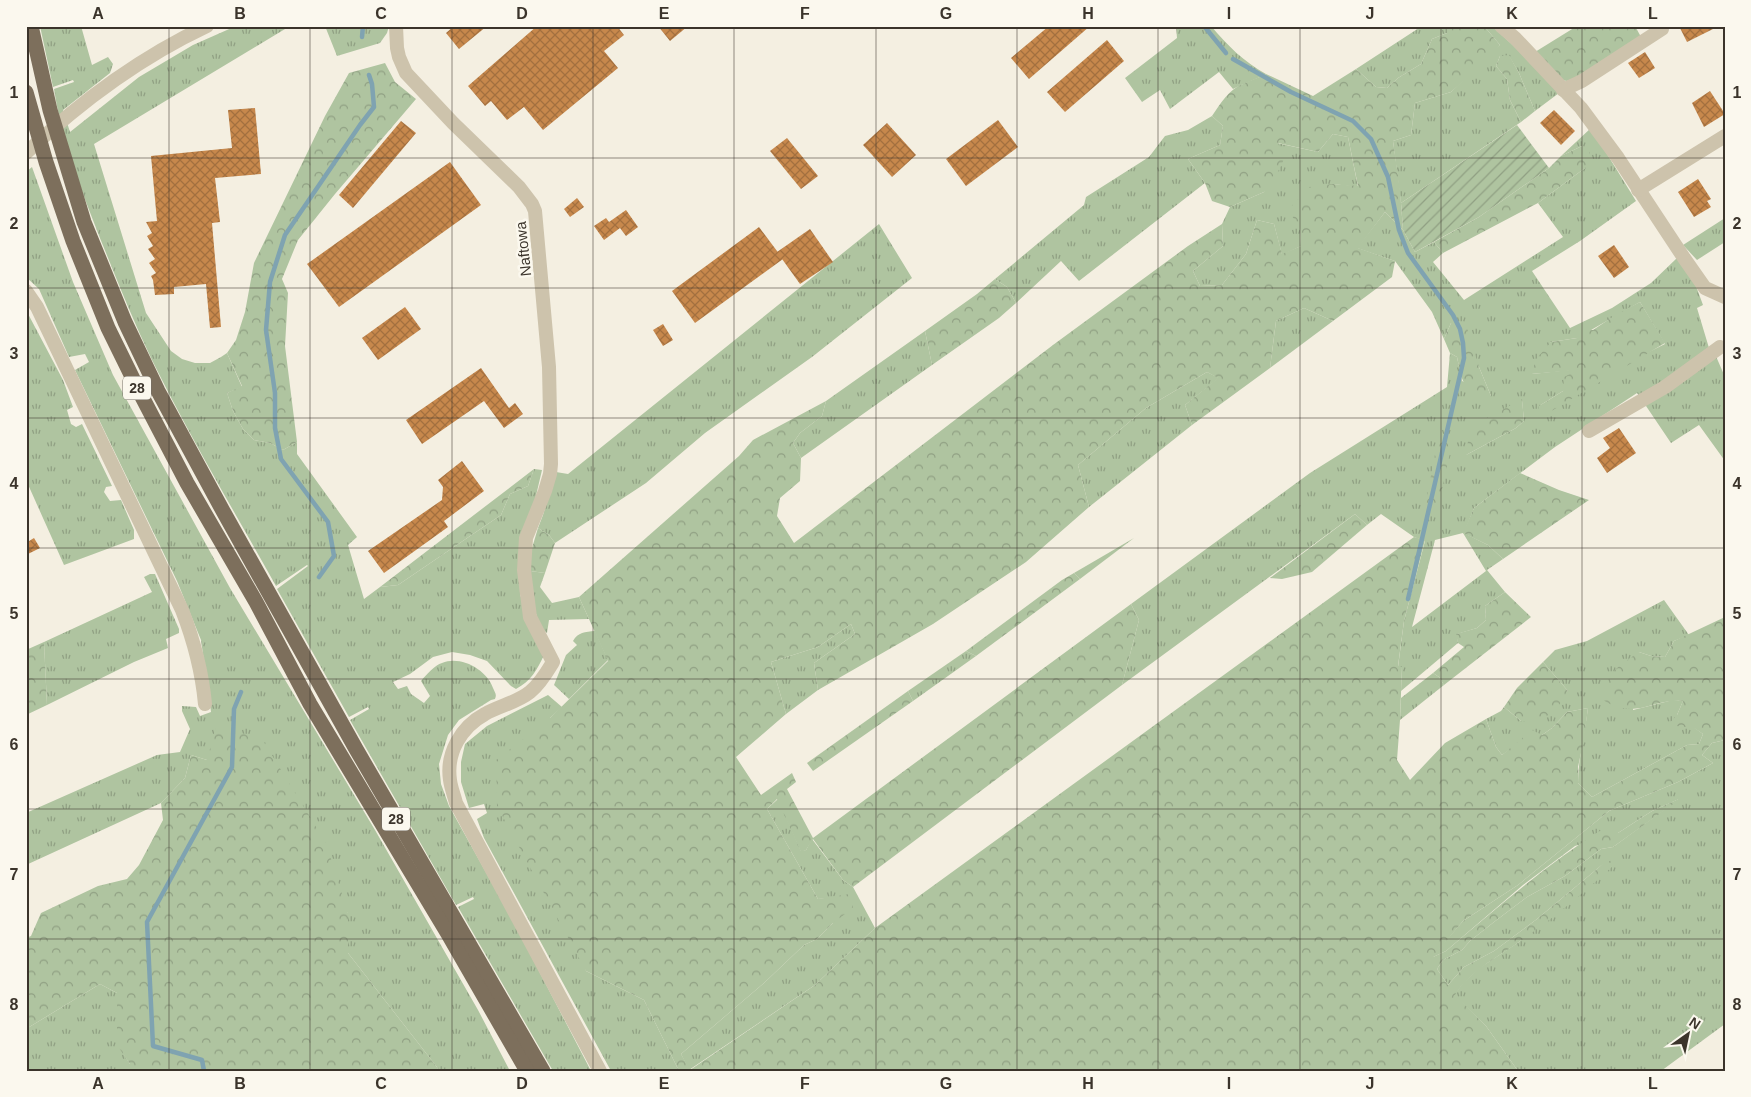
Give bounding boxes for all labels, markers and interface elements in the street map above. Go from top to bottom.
text: A [92,5,104,22]
text: B [234,5,246,22]
text: C [375,5,387,22]
text: D [516,5,528,22]
text: E [659,5,670,22]
text: F [800,5,810,22]
text: G [940,5,952,22]
text: H [1082,5,1094,22]
text: I [1227,5,1231,22]
text: J [1366,5,1374,22]
text: K [1506,5,1518,22]
text: L [1648,5,1658,22]
text: 1 [10,84,19,101]
text: 1 [1733,84,1742,101]
text: 2 [10,215,19,232]
text: 2 [1733,215,1742,232]
street label: Naftowa [512,220,534,277]
text: 3 [10,345,19,362]
text: 3 [1733,345,1742,362]
road number: 28 [123,376,151,399]
text: 4 [10,475,19,492]
text: 4 [1733,475,1742,492]
text: 5 [10,605,19,622]
text: 5 [1733,605,1742,622]
text: 6 [10,736,19,753]
text: 6 [1733,736,1742,753]
road number: 28 [382,808,410,831]
text: 7 [10,866,19,883]
text: 7 [1733,866,1742,883]
text: 8 [10,996,19,1013]
text: 8 [1733,996,1742,1013]
north arrow [1664,1010,1714,1060]
text: N [1686,1014,1704,1033]
text: A [92,1075,104,1092]
text: B [234,1075,246,1092]
text: C [375,1075,387,1092]
text: D [516,1075,528,1092]
text: E [659,1075,670,1092]
text: F [800,1075,810,1092]
text: G [940,1075,952,1092]
text: H [1082,1075,1094,1092]
text: I [1227,1075,1231,1092]
text: J [1366,1075,1374,1092]
text: K [1506,1075,1518,1092]
text: L [1648,1075,1658,1092]

